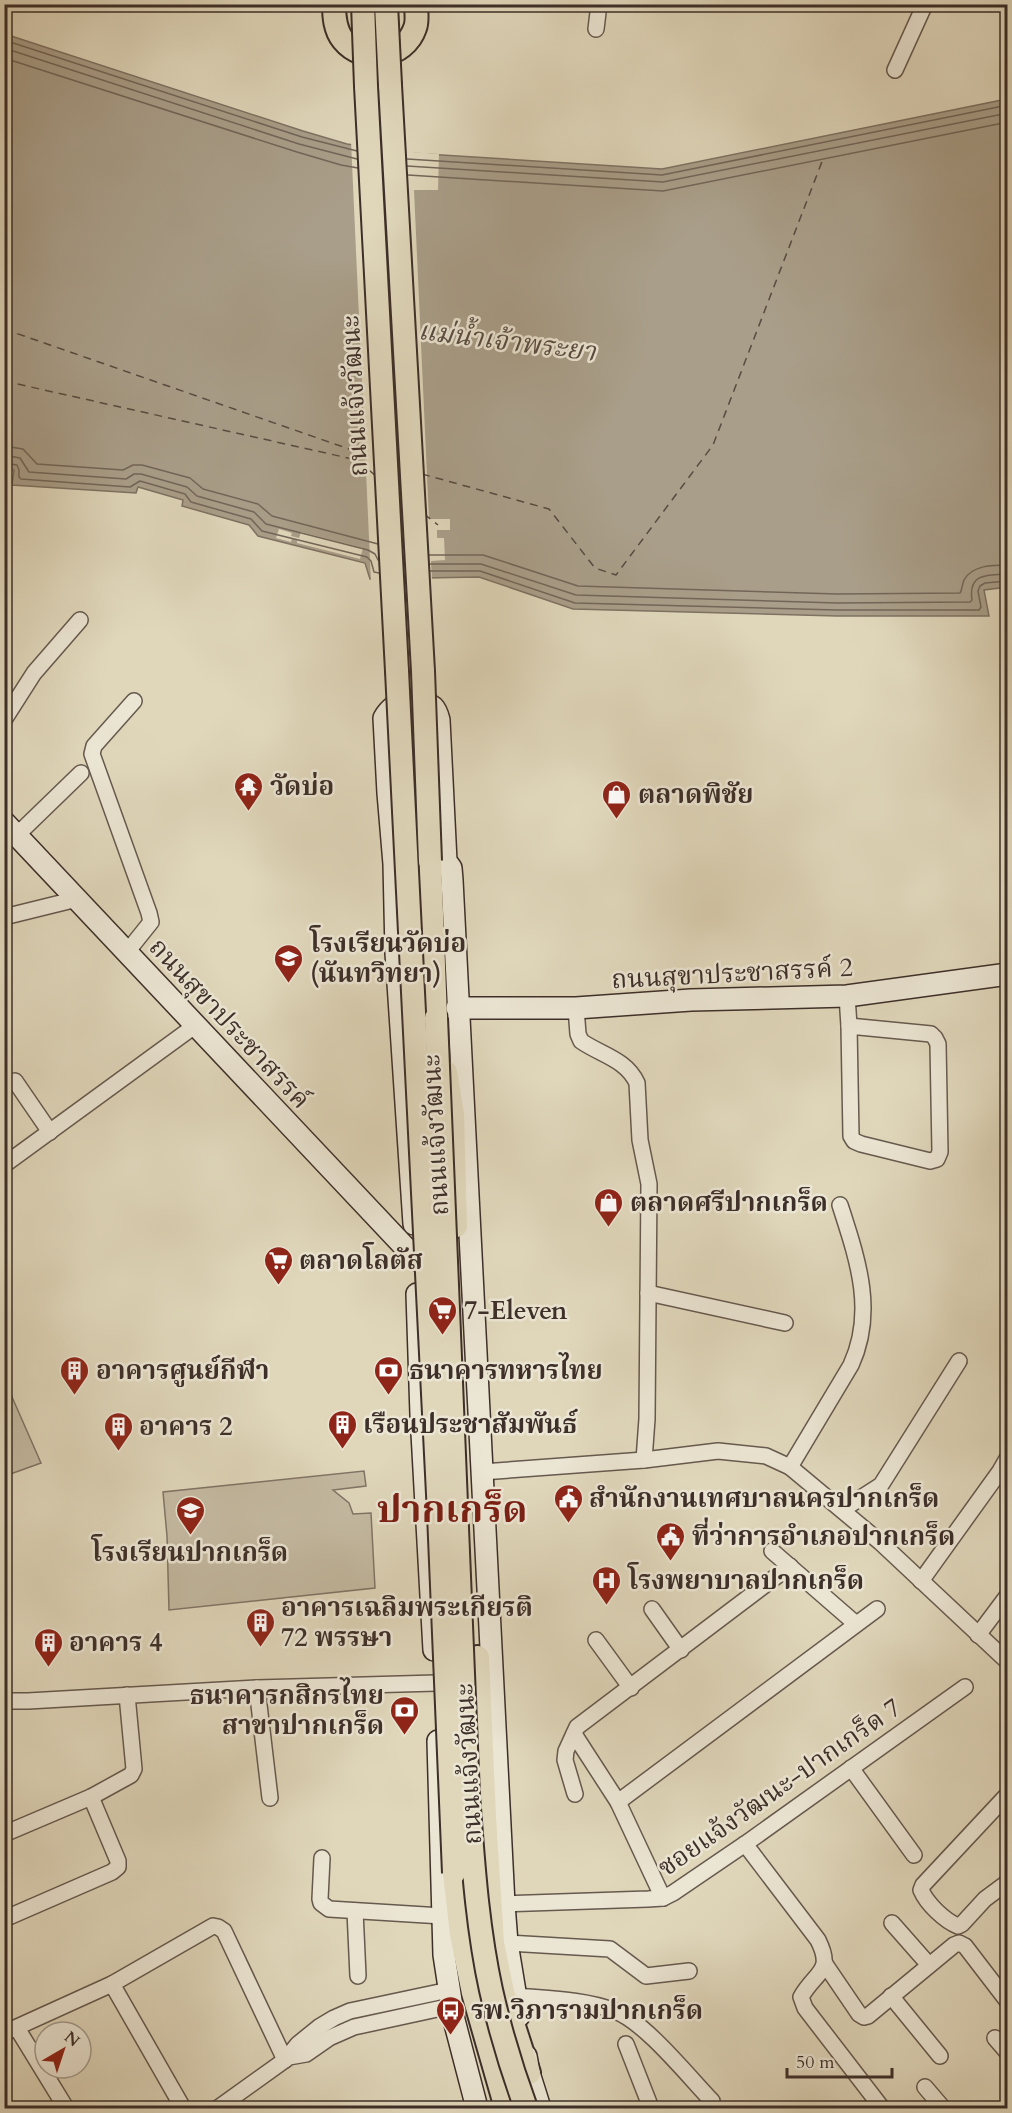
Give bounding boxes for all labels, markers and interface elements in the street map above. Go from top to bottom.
water label: แม่น้ำเจ้าพระยา [416,310,599,371]
street label: ถนนแจ้งวัฒนะ [333,314,376,478]
place label: วัดบ่อ [270,769,334,804]
temple icon: วัดบ่อ [233,770,265,812]
place label: ตลาดพิชัย [638,777,754,812]
shop icon: ตลาดพิชัย [601,778,633,820]
place label: โรงเรียนวัดบ่อ (นันทวิทยา) [309,925,466,991]
street label: ถนนสุขาประชาสรรค์ [141,930,318,1116]
school or university icon: โรงเรียนวัดบ่อ (นันทวิทยา) [273,942,305,984]
street label: ถนนสุขาประชาสรรค์ 2 [610,950,854,997]
street label: ถนนแจ้งวัฒนะ [414,1053,457,1217]
place label: ตลาดศรีปากเกร็ด [630,1185,828,1220]
shop icon: ตลาดศรีปากเกร็ด [593,1186,625,1228]
place label: ตลาดโลตัส [299,1242,423,1278]
supermarket icon: ตลาดโลตัส [262,1244,294,1286]
place label: 7-Eleven [464,1293,568,1328]
supermarket icon: 7-Eleven [427,1294,459,1336]
place label: ธนาคารทหารไทย [409,1352,603,1388]
place label: อาคารศูนย์กีฬา [96,1353,269,1388]
building icon: อาคารศูนย์กีฬา [59,1354,91,1396]
bank icon: ธนาคารทหารไทย [372,1354,404,1396]
place label: เรือนประชาสัมพันธ์ [363,1407,579,1442]
building icon: เรือนประชาสัมพันธ์ [326,1408,358,1450]
place label: อาคาร 2 [139,1409,232,1444]
building icon: อาคาร 2 [102,1410,134,1452]
place label: สำนักงานเทศบาลนครปากเกร็ด [589,1481,939,1516]
public building icon: สำนักงานเทศบาลนครปากเกร็ด [552,1482,584,1524]
district label: ปากเกร็ด [377,1484,527,1536]
school or university icon: โรงเรียนปากเกร็ด [174,1494,206,1536]
place label: ที่ว่าการอำเภอปากเกร็ด [692,1517,955,1554]
public building icon: ที่ว่าการอำเภอปากเกร็ด [655,1520,687,1562]
place label: โรงเรียนปากเกร็ด [91,1534,288,1570]
place label: โรงพยาบาลปากเกร็ด [627,1562,864,1598]
hospital icon: โรงพยาบาลปากเกร็ด [591,1564,623,1606]
place label: อาคารเฉลิมพระเกียรติ 72 พรรษา [281,1590,533,1655]
building icon: อาคารเฉลิมพระเกียรติ 72 พรรษา [244,1606,276,1648]
place label: อาคาร 4 [69,1625,162,1660]
building icon: อาคาร 4 [32,1626,64,1668]
place label: ธนาคารกสิกรไทย สาขาปากเกร็ด [189,1677,384,1743]
street label: ถนนแจ้งวัฒนะ [447,1682,490,1846]
street label: ซอยแจ้งวัฒนะ-ปากเกร็ด 7 [651,1690,908,1885]
bank icon: ธนาคารกสิกรไทย สาขาปากเกร็ด [389,1694,421,1736]
place label: รพ.วิภารามปากเกร็ด [471,1993,703,2028]
bus stop icon: รพ.วิภารามปากเกร็ด [434,1994,466,2036]
north arrow [33,2020,93,2080]
text: N [59,2026,84,2052]
scale bar [787,2041,892,2079]
text: 50 m [796,2050,835,2075]

